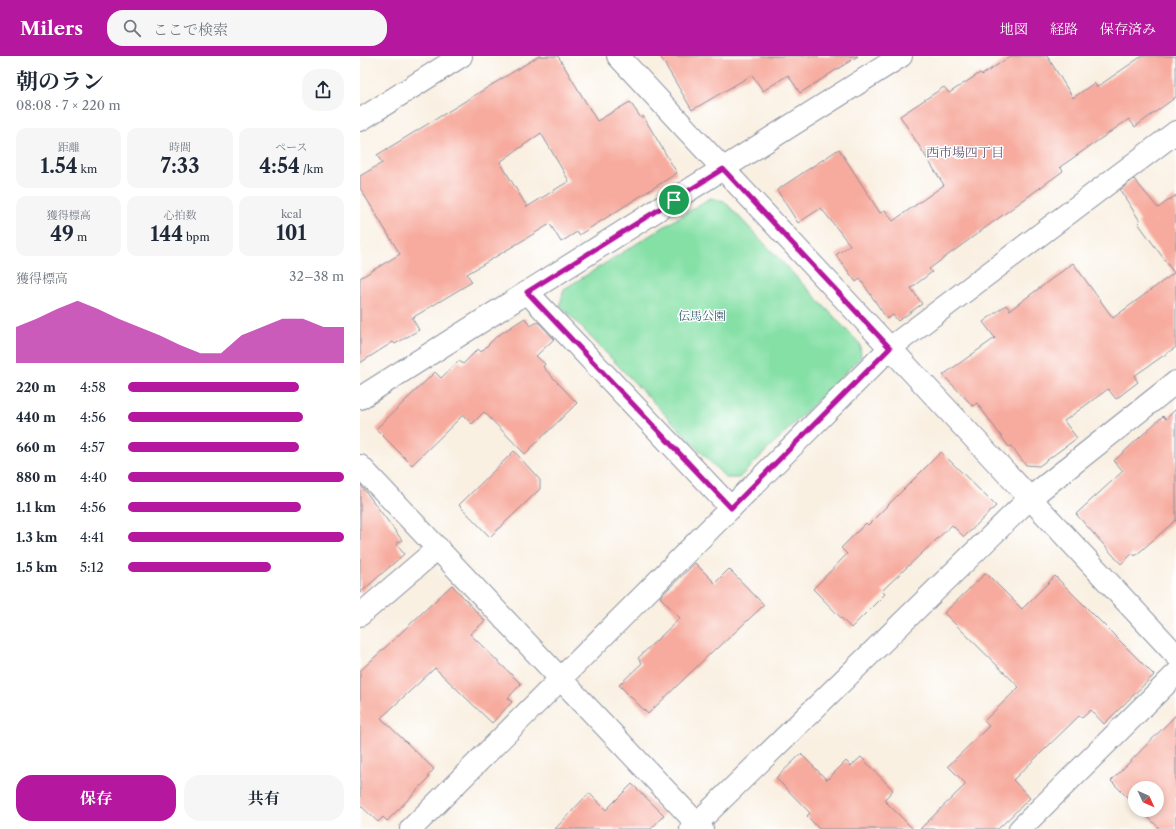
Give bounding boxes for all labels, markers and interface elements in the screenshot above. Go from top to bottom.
search box [107,10,387,46]
text: Milers [20,17,83,40]
icon: search [121,17,143,39]
text: ここで検索 [153,20,228,39]
text: 地図 [1000,20,1028,38]
text: 経路 [1050,20,1078,38]
text: 保存済み [1100,20,1156,38]
text: 朝のラン [16,68,104,95]
button: share [302,69,344,111]
text: 08:08 · 7 × 220 m [16,97,121,113]
text: 距離 [58,140,80,154]
text: 時間 [169,140,191,154]
text: ペース [275,140,308,154]
district label: 西市場四丁目 [926,144,1004,160]
text: 1.54 [40,154,78,178]
text: 7:33 [161,154,199,178]
text: 4:54 [259,154,300,178]
text: km [78,162,97,176]
text: /km [300,162,323,176]
pin [657,183,691,217]
icon: arrive [663,189,685,211]
text: kcal [281,207,302,221]
text: 獲得標高 [47,208,91,222]
text: 心拍数 [163,208,196,222]
text: 101 [276,221,307,245]
text: 49 [50,222,74,246]
text: 144 [150,222,183,246]
text: m [74,230,87,244]
text: bpm [183,230,210,244]
text: 32–38 m [289,268,344,284]
text: 獲得標高 [16,270,68,286]
park label: 伝馬公園 [678,308,726,323]
text: 220 m [16,379,56,395]
text: 4:58 [80,379,106,395]
text: 440 m [16,409,56,425]
text: 4:56 [80,409,106,425]
text: 660 m [16,439,56,455]
text: 4:57 [80,439,105,455]
text: 880 m [16,469,57,485]
text: 4:40 [80,469,107,485]
text: 1.1 km [16,499,56,515]
text: 4:56 [80,499,106,515]
text: 1.3 km [16,529,58,545]
text: 4:41 [80,529,104,545]
text: 1.5 km [16,559,57,575]
text: 5:12 [80,559,104,575]
button: 保存 [16,775,176,821]
button: 共有 [184,775,344,821]
north arrow [1128,781,1164,817]
map controls [1128,781,1164,817]

